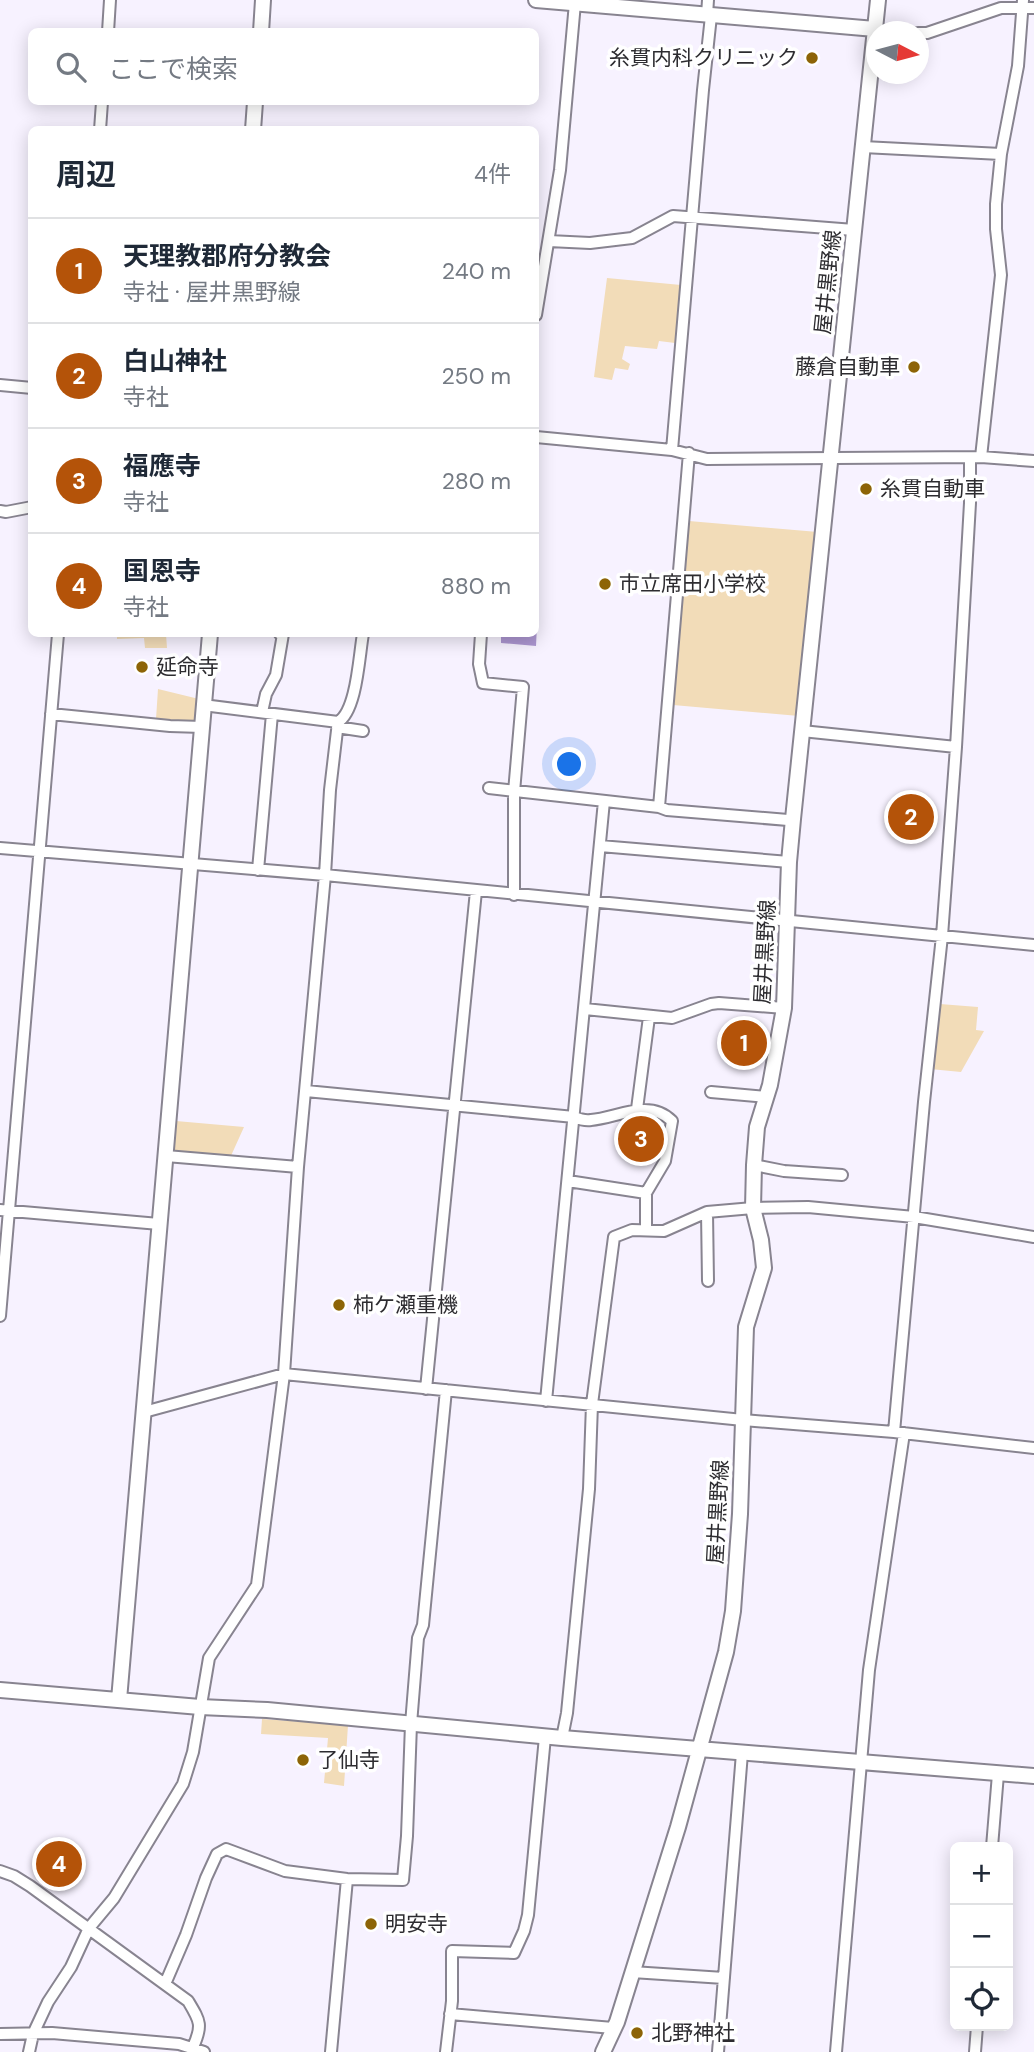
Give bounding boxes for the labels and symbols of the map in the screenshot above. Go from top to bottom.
north arrow [866,21,929,84]
place label: 糸貫内科クリニック [609,44,798,72]
marker: 糸貫内科クリニック [804,50,820,66]
street label: 屋井黒野線 [809,228,847,336]
place label: 藤倉自動車 [795,353,900,381]
marker: 藤倉自動車 [906,359,922,375]
place label: 糸貫自動車 [880,475,985,503]
marker: 糸貫自動車 [858,481,874,497]
place label: 市立席田小学校 [619,570,766,598]
marker: 市立席田小学校 [597,576,613,592]
place label: 延命寺 [156,653,219,681]
marker: 延命寺 [134,659,150,675]
your location [552,747,586,781]
pin: 2 [888,791,934,843]
street label: 屋井黒野線 [748,899,782,1005]
pin: 1 [721,1017,767,1069]
pin: 3 [618,1113,664,1165]
place label: 柿ケ瀬重機 [353,1291,458,1319]
marker: 柿ケ瀬重機 [331,1297,347,1313]
street label: 屋井黒野線 [701,1459,735,1565]
place label: 了仙寺 [317,1746,380,1774]
marker: 了仙寺 [295,1752,311,1768]
pin: 4 [36,1838,82,1890]
place label: 明安寺 [385,1910,448,1938]
marker: 明安寺 [363,1916,379,1932]
place label: 北野神社 [651,2019,735,2047]
marker: 北野神社 [629,2025,645,2041]

